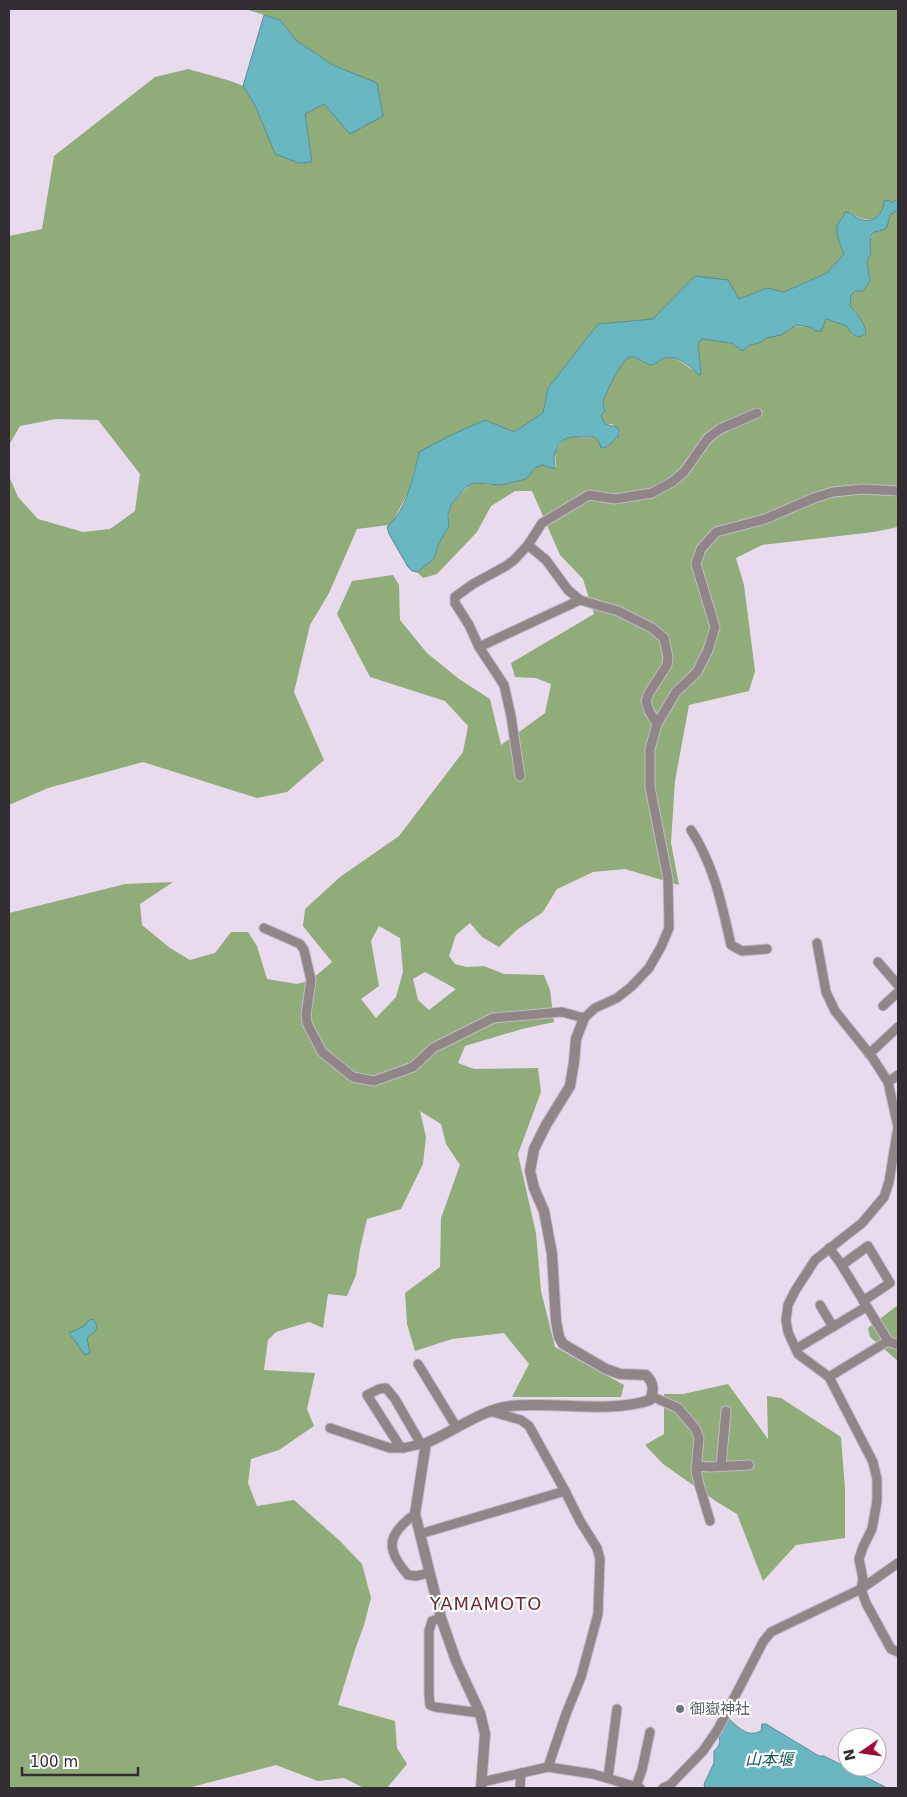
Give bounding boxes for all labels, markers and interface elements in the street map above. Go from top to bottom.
district label: YAMAMOTO [429,1593,542,1614]
place label: 御嶽神社 [690,1700,750,1718]
marker: 御嶽神社 [674,1703,686,1715]
north arrow [837,1727,887,1777]
scale bar [22,1744,139,1776]
text: N [840,1747,858,1762]
water label: 山本堰 [745,1750,796,1769]
text: 100 m [30,1753,78,1771]

